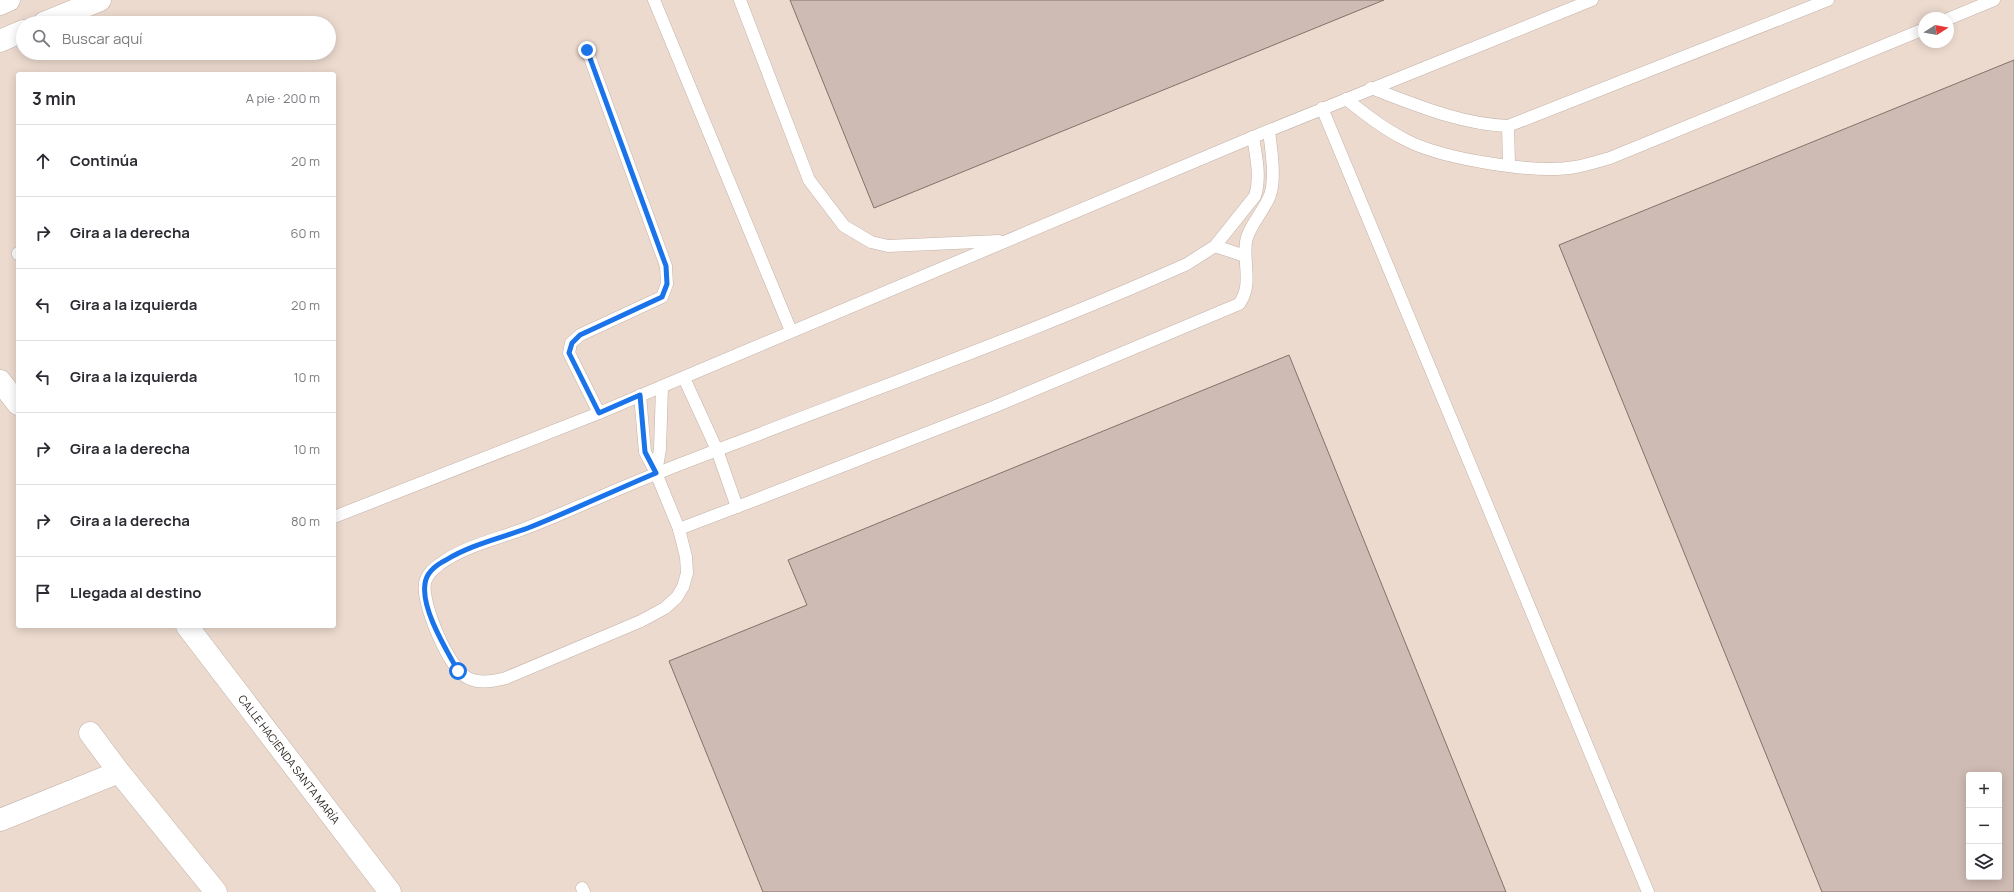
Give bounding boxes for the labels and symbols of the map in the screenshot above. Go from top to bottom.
north arrow [1918,12,1954,48]
route end [578,41,596,59]
route start [449,662,467,680]
street label: CALLE HACIENDA SANTA MARÍA [235,692,343,827]

